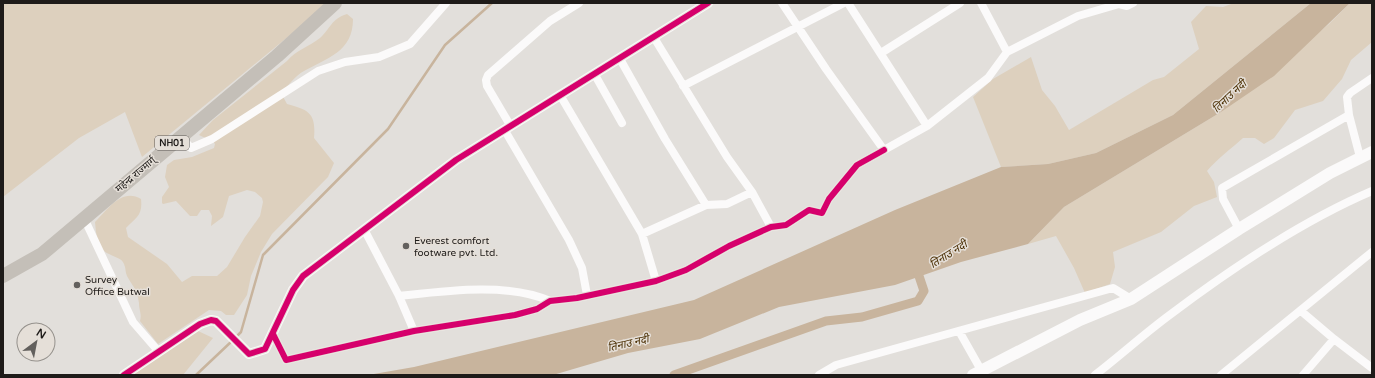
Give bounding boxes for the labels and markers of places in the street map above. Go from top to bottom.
place label: Everest comfort footware pvt. Ltd. [414,235,498,259]
marker: Everest comfort footware pvt. Ltd. [401,241,411,251]
place label: Survey Office Butwal [85,274,150,298]
marker: Survey Office Butwal [72,280,82,290]

